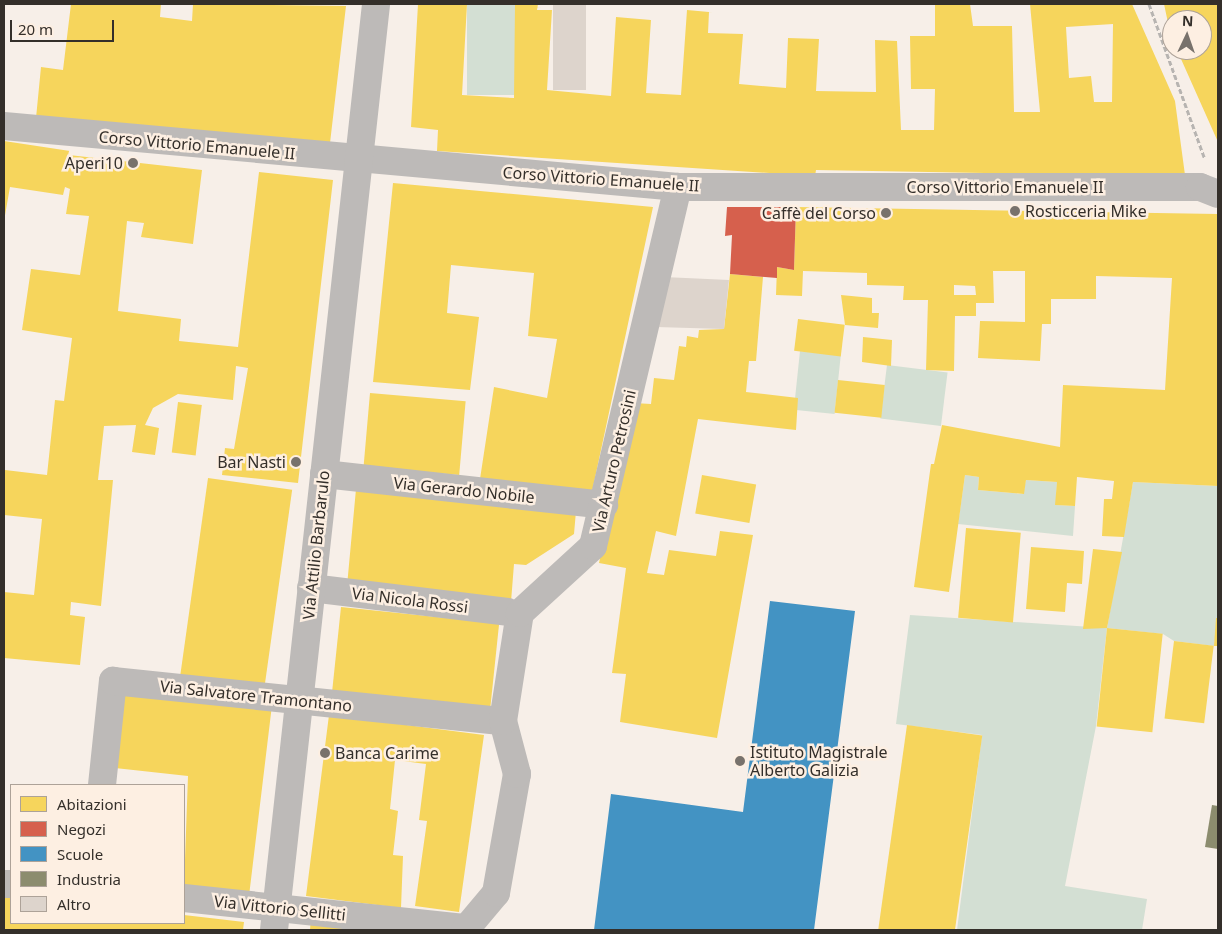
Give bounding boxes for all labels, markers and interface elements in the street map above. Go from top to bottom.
scale bar [12,10,116,42]
north arrow [1162,10,1212,60]
text: N [1182,11,1194,30]
text: 20 m [18,19,53,39]
street label: Corso Vittorio Emanuele II [98,127,296,163]
place label: Aperi10 [65,153,123,173]
marker: Aperi10 [127,157,139,169]
street label: Corso Vittorio Emanuele II [502,163,700,195]
street label: Corso Vittorio Emanuele II [906,177,1104,197]
place label: Rosticceria Mike [1025,201,1147,221]
place label: Caffè del Corso [762,203,876,223]
marker: Rosticceria Mike [1009,205,1021,217]
marker: Caffè del Corso [880,207,892,219]
street label: Via Arturo Petrosini [588,388,640,534]
place label: Bar Nasti [217,452,286,472]
marker: Bar Nasti [290,456,302,468]
street label: Via Attilio Barbarulo [299,469,333,621]
street label: Via Gerardo Nobile [393,473,535,507]
street label: Via Nicola Rossi [351,583,469,617]
street label: Via Salvatore Tramontano [159,676,353,716]
place label: Istituto Magistrale Alberto Galizia [750,742,888,780]
place label: Banca Carime [335,743,439,763]
marker: Banca Carime [319,747,331,759]
marker: Istituto Magistrale Alberto Galizia [734,755,746,767]
legend [10,784,185,924]
text: Abitazioni [57,794,127,814]
text: Negozi [57,819,106,839]
text: Scuole [57,844,103,864]
text: Industria [57,869,121,889]
street label: Via Vittorio Sellitti [213,892,347,924]
text: Altro [57,894,91,914]

